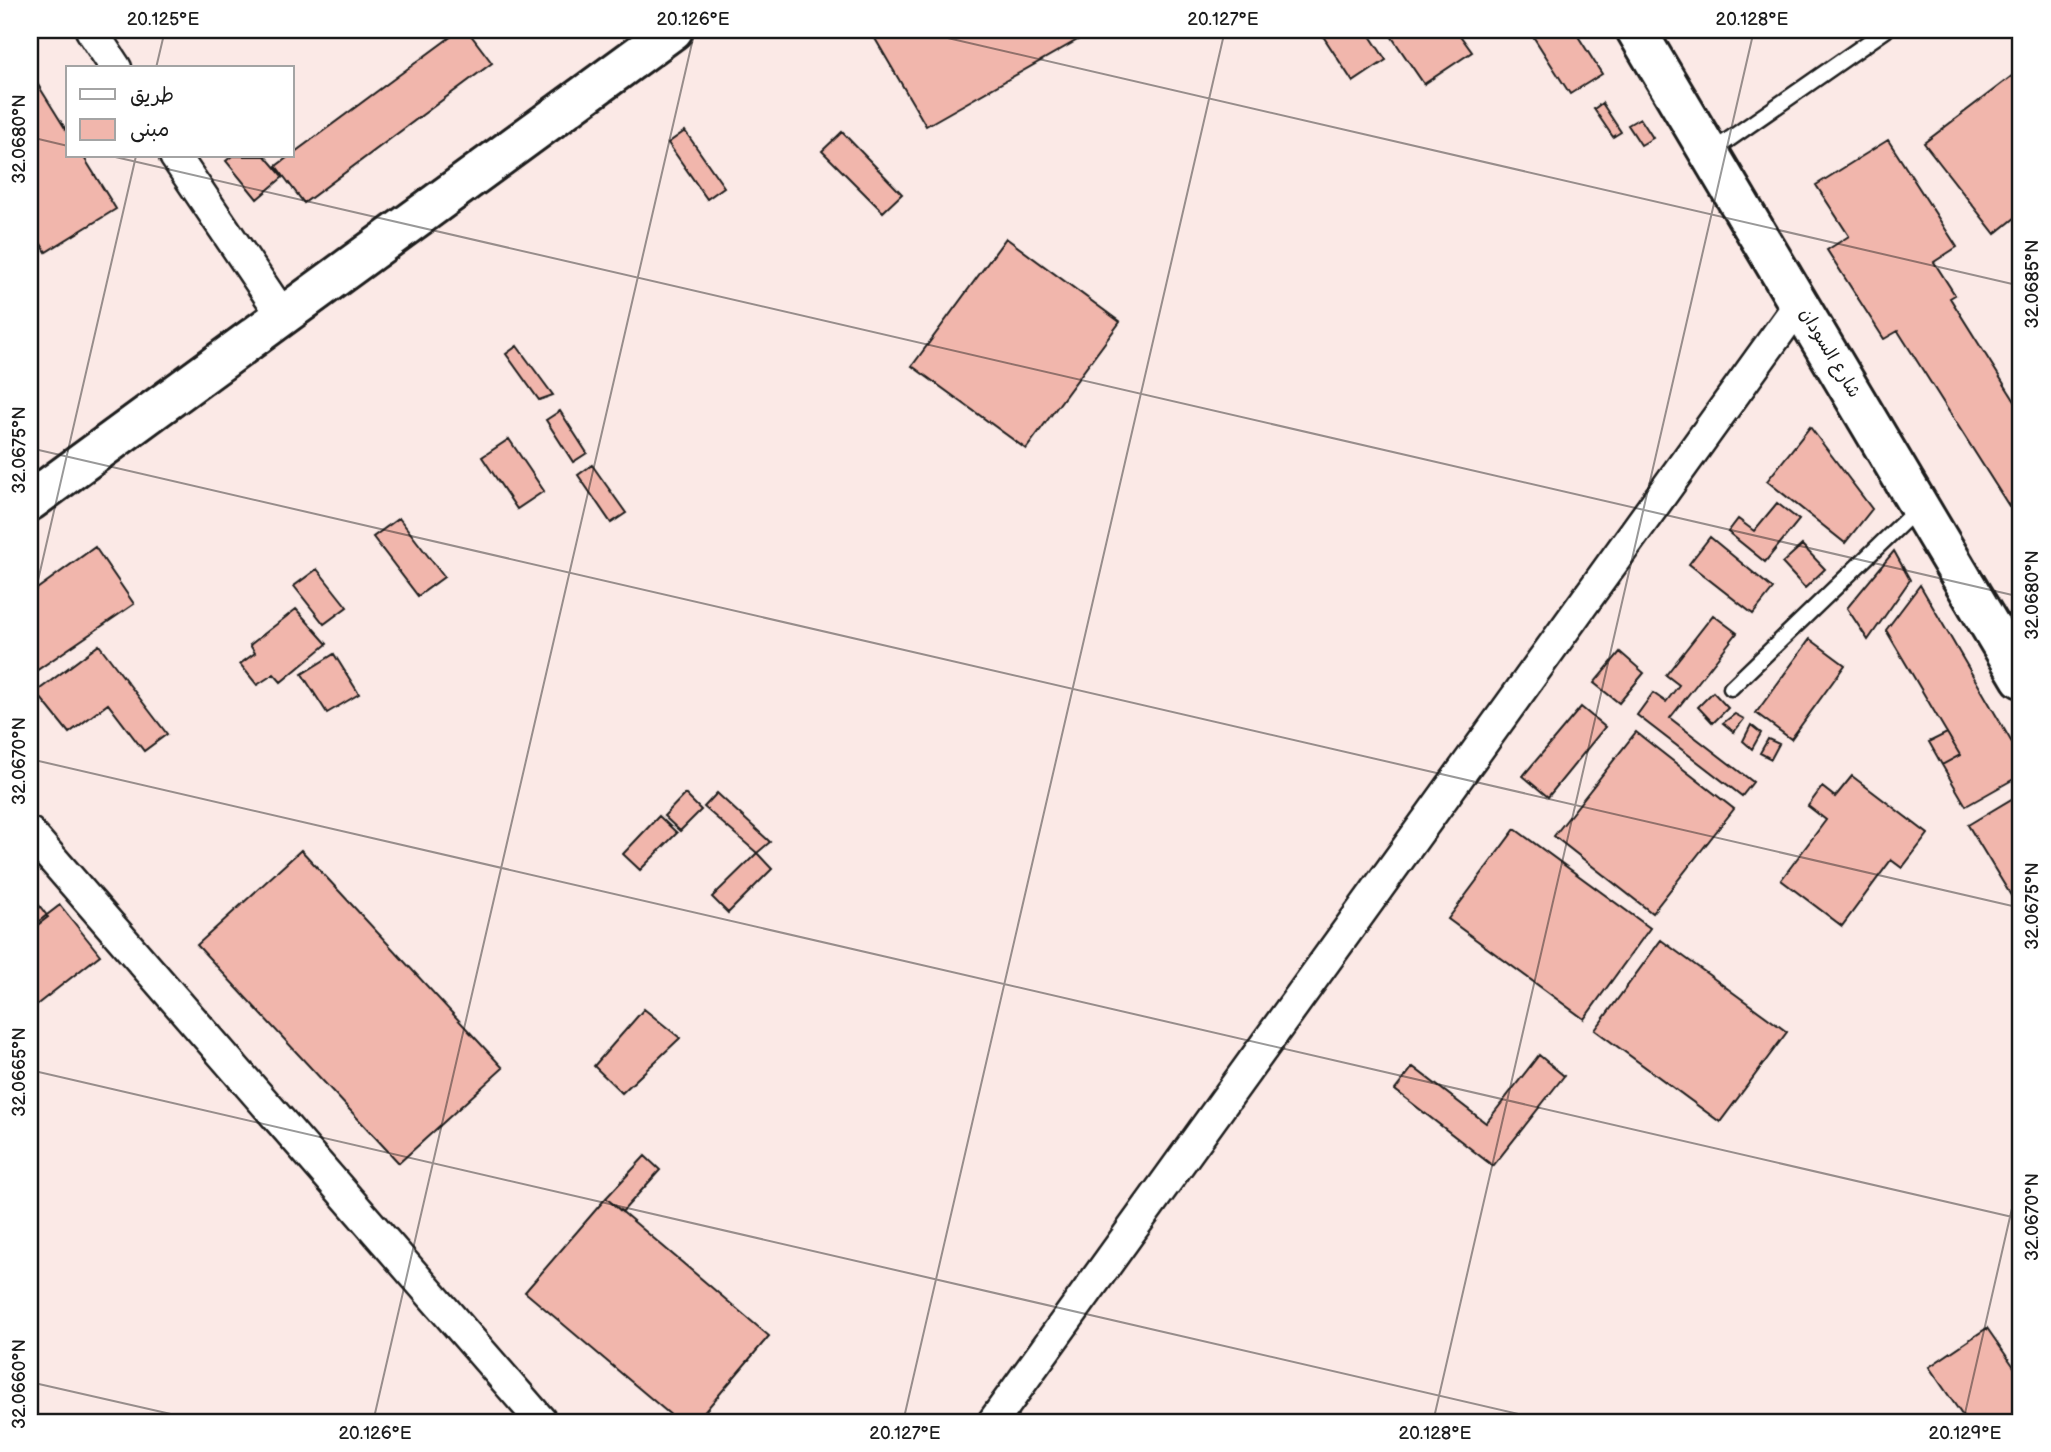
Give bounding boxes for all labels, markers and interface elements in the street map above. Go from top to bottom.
text: 20.125°E [127,9,199,30]
text: 20.126°E [656,9,730,30]
text: 20.127°E [1187,9,1259,30]
text: 20.128°E [1716,9,1789,30]
legend [66,66,294,158]
text: طريق [130,83,174,108]
text: 32.0680°N [9,94,30,184]
text: مبنى [130,117,169,143]
text: 32.0685°N [2022,239,2043,329]
street label: شارع السودان [1794,304,1865,402]
text: 32.0675°N [9,406,30,494]
text: 32.0680°N [2022,550,2043,640]
text: 32.0670°N [9,717,30,805]
text: 32.0675°N [2022,862,2043,950]
text: 32.0665°N [9,1027,30,1117]
text: 32.0670°N [2022,1173,2043,1261]
text: 32.0660°N [9,1339,30,1429]
text: 20.126°E [338,1423,412,1444]
text: 20.127°E [869,1423,941,1444]
text: 20.128°E [1399,1423,1472,1444]
text: 20.129°E [1929,1423,2002,1444]

